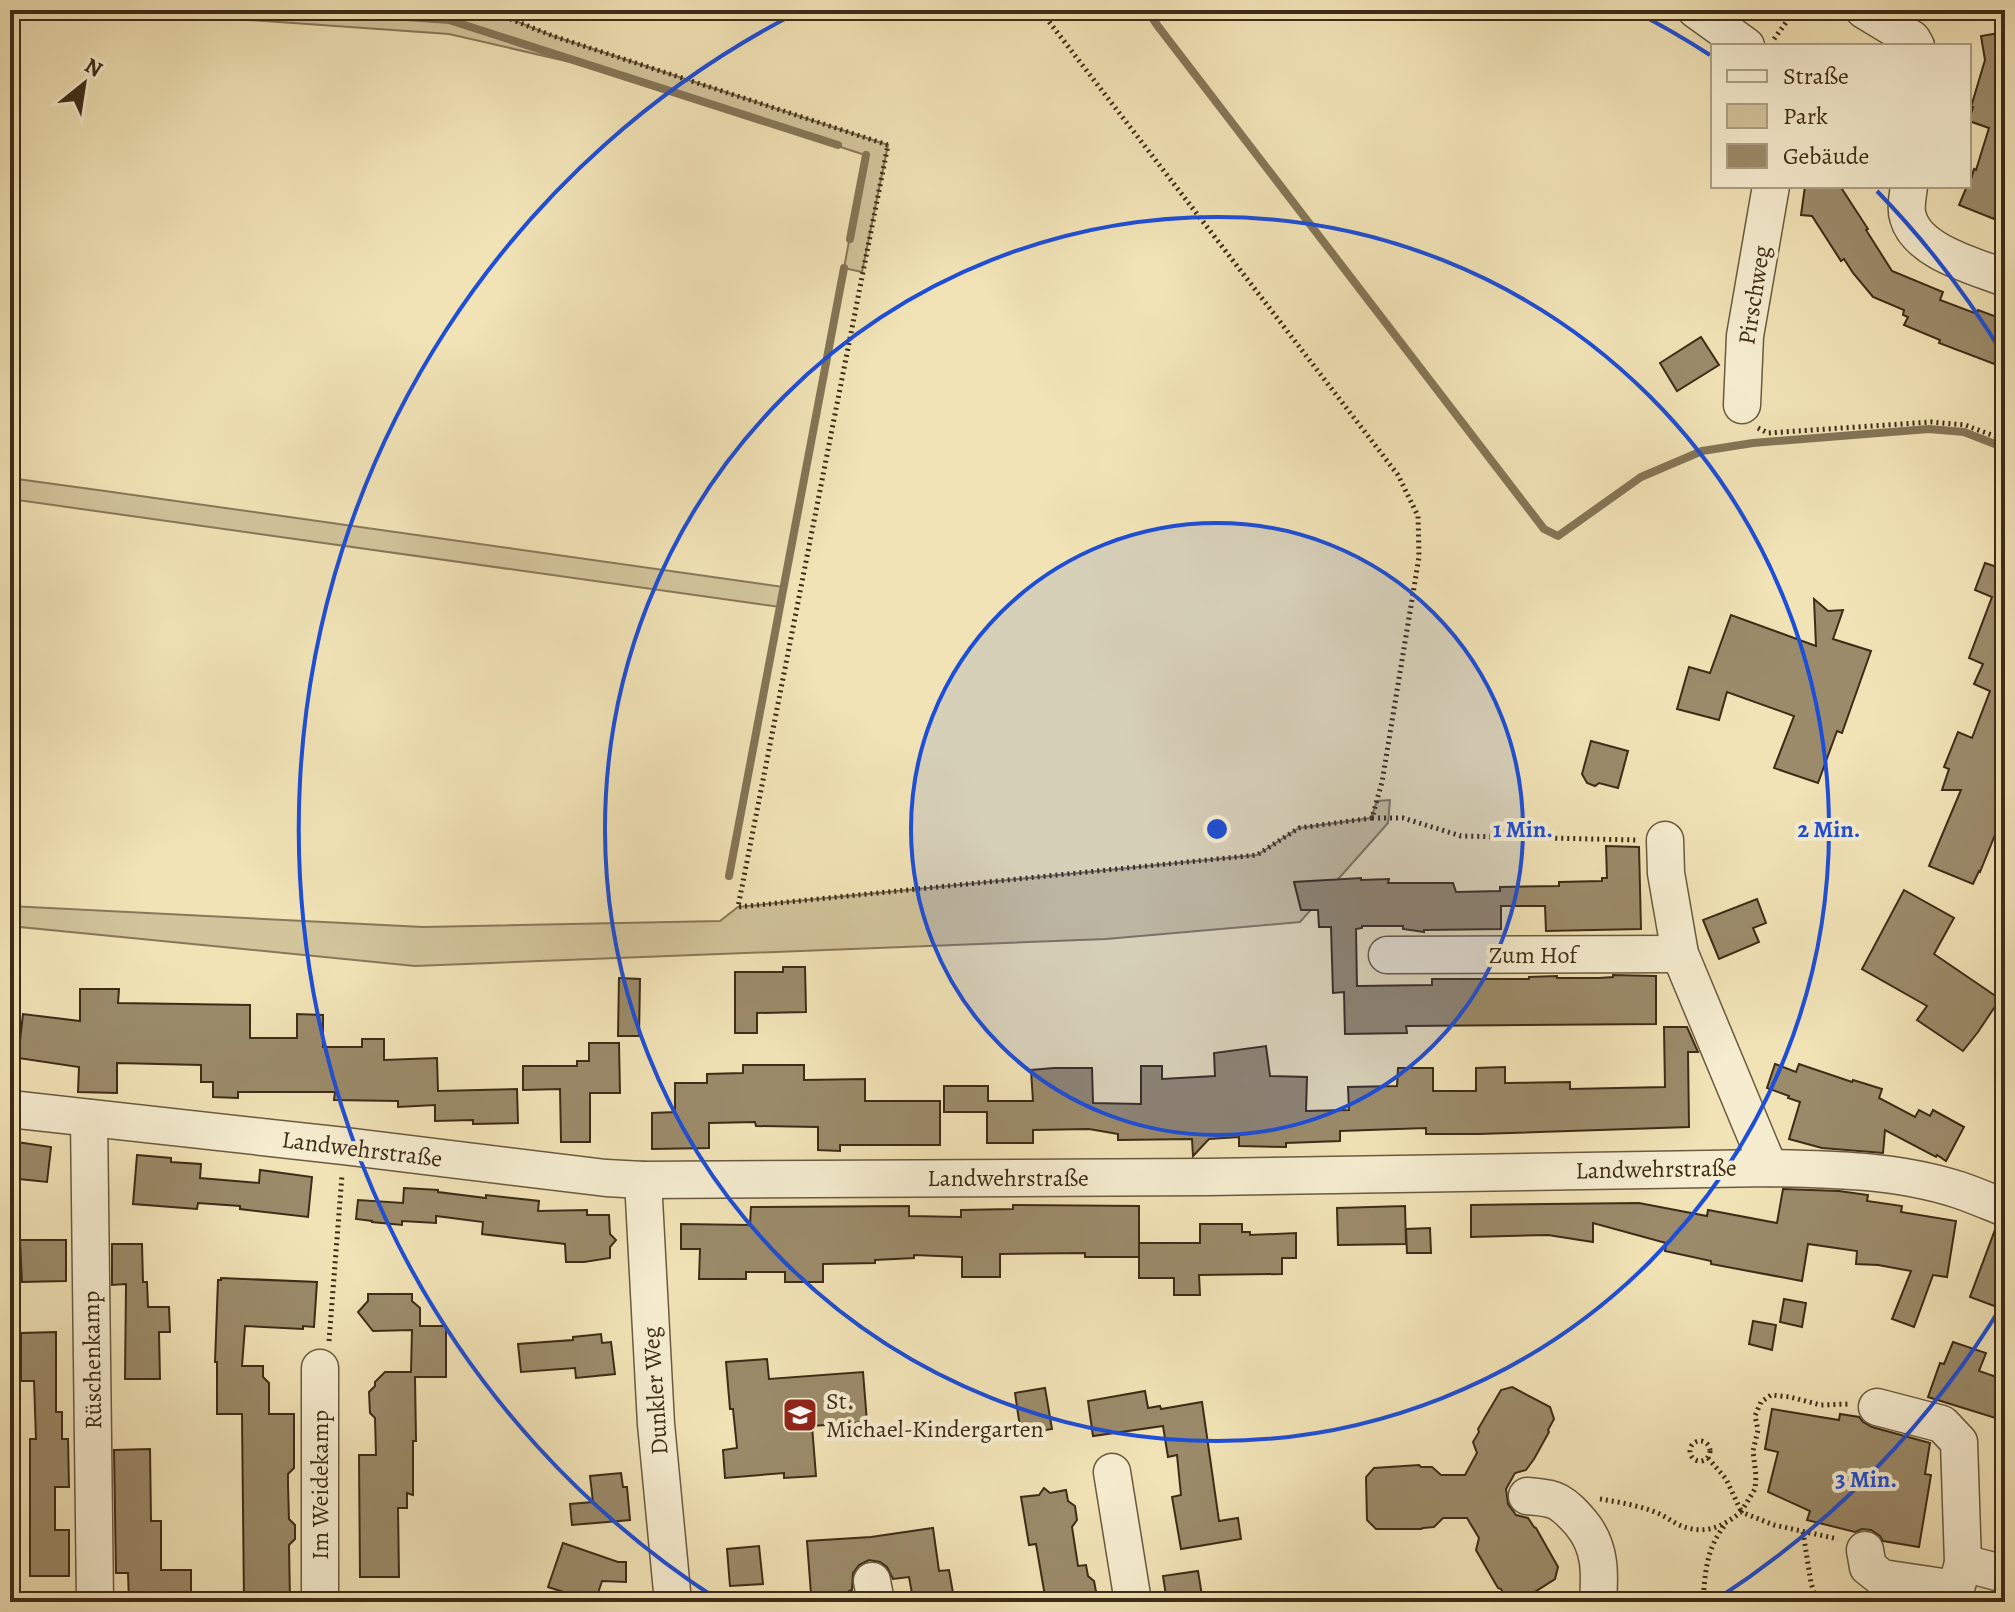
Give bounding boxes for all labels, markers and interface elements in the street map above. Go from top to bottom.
north arrow [44,44,124,124]
legend [1711,44,1971,188]
text: N [79,51,108,85]
text: Straße [1783,60,1849,92]
text: Park [1783,100,1828,132]
text: Gebäude [1783,140,1869,172]
street label: Pirschweg [1730,243,1778,347]
text: 1 Min. [1493,813,1553,845]
text: 2 Min. [1798,813,1860,845]
centre of rings [1203,815,1231,843]
street label: Zum Hof [1489,939,1580,971]
street label: Landwehrstraße [280,1123,444,1175]
street label: Landwehrstraße [1575,1152,1737,1186]
street label: Landwehrstraße [927,1162,1089,1194]
street label: Rüschenkamp [75,1290,109,1430]
street label: Dunkler Weg [635,1326,675,1456]
place label: St. Michael-Kindergarten [826,1385,1044,1445]
school or university icon: St. Michael-Kindergarten [781,1396,819,1434]
street label: Im Weidekamp [304,1410,336,1560]
text: 3 Min. [1835,1463,1897,1495]

